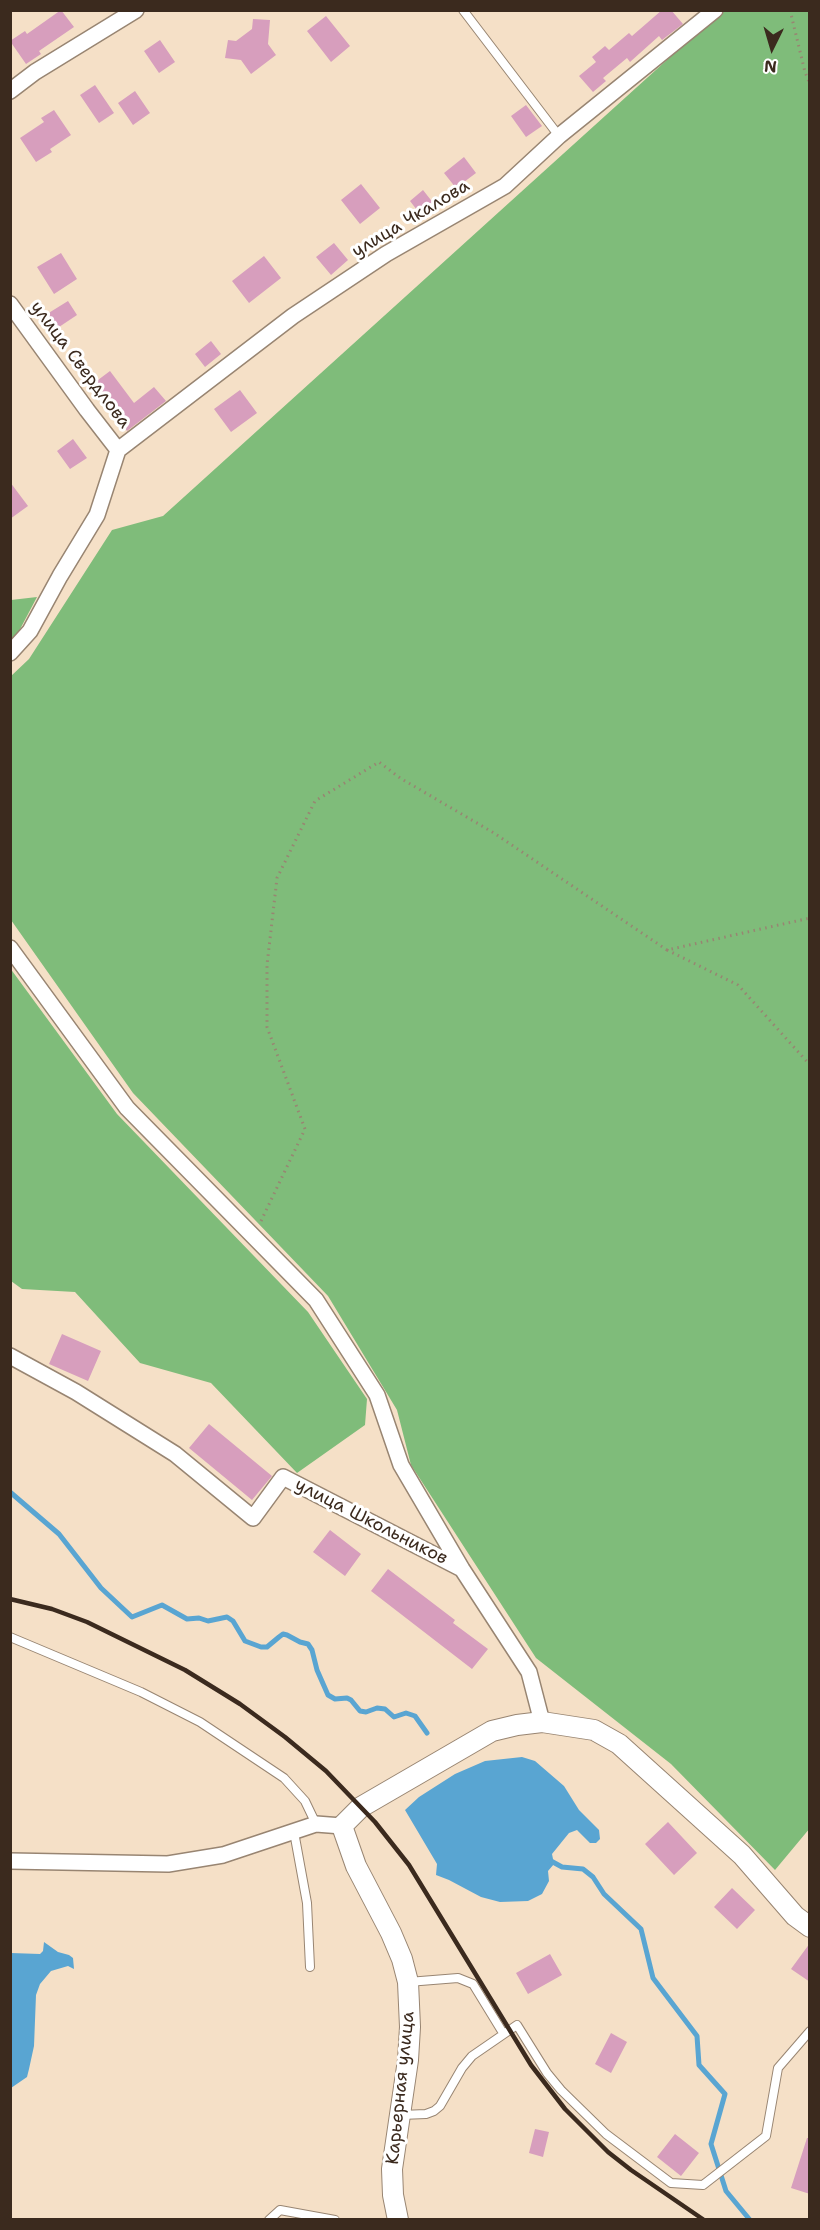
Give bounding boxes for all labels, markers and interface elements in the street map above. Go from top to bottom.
north arrow [742,18,802,78]
text: N [763,55,778,77]
street label: улица Чкалова [348,175,474,263]
street label: улица Свердлова [25,297,135,433]
street label: улица Школьников [291,1474,451,1570]
street label: Карьерная улица [382,2010,420,2166]

